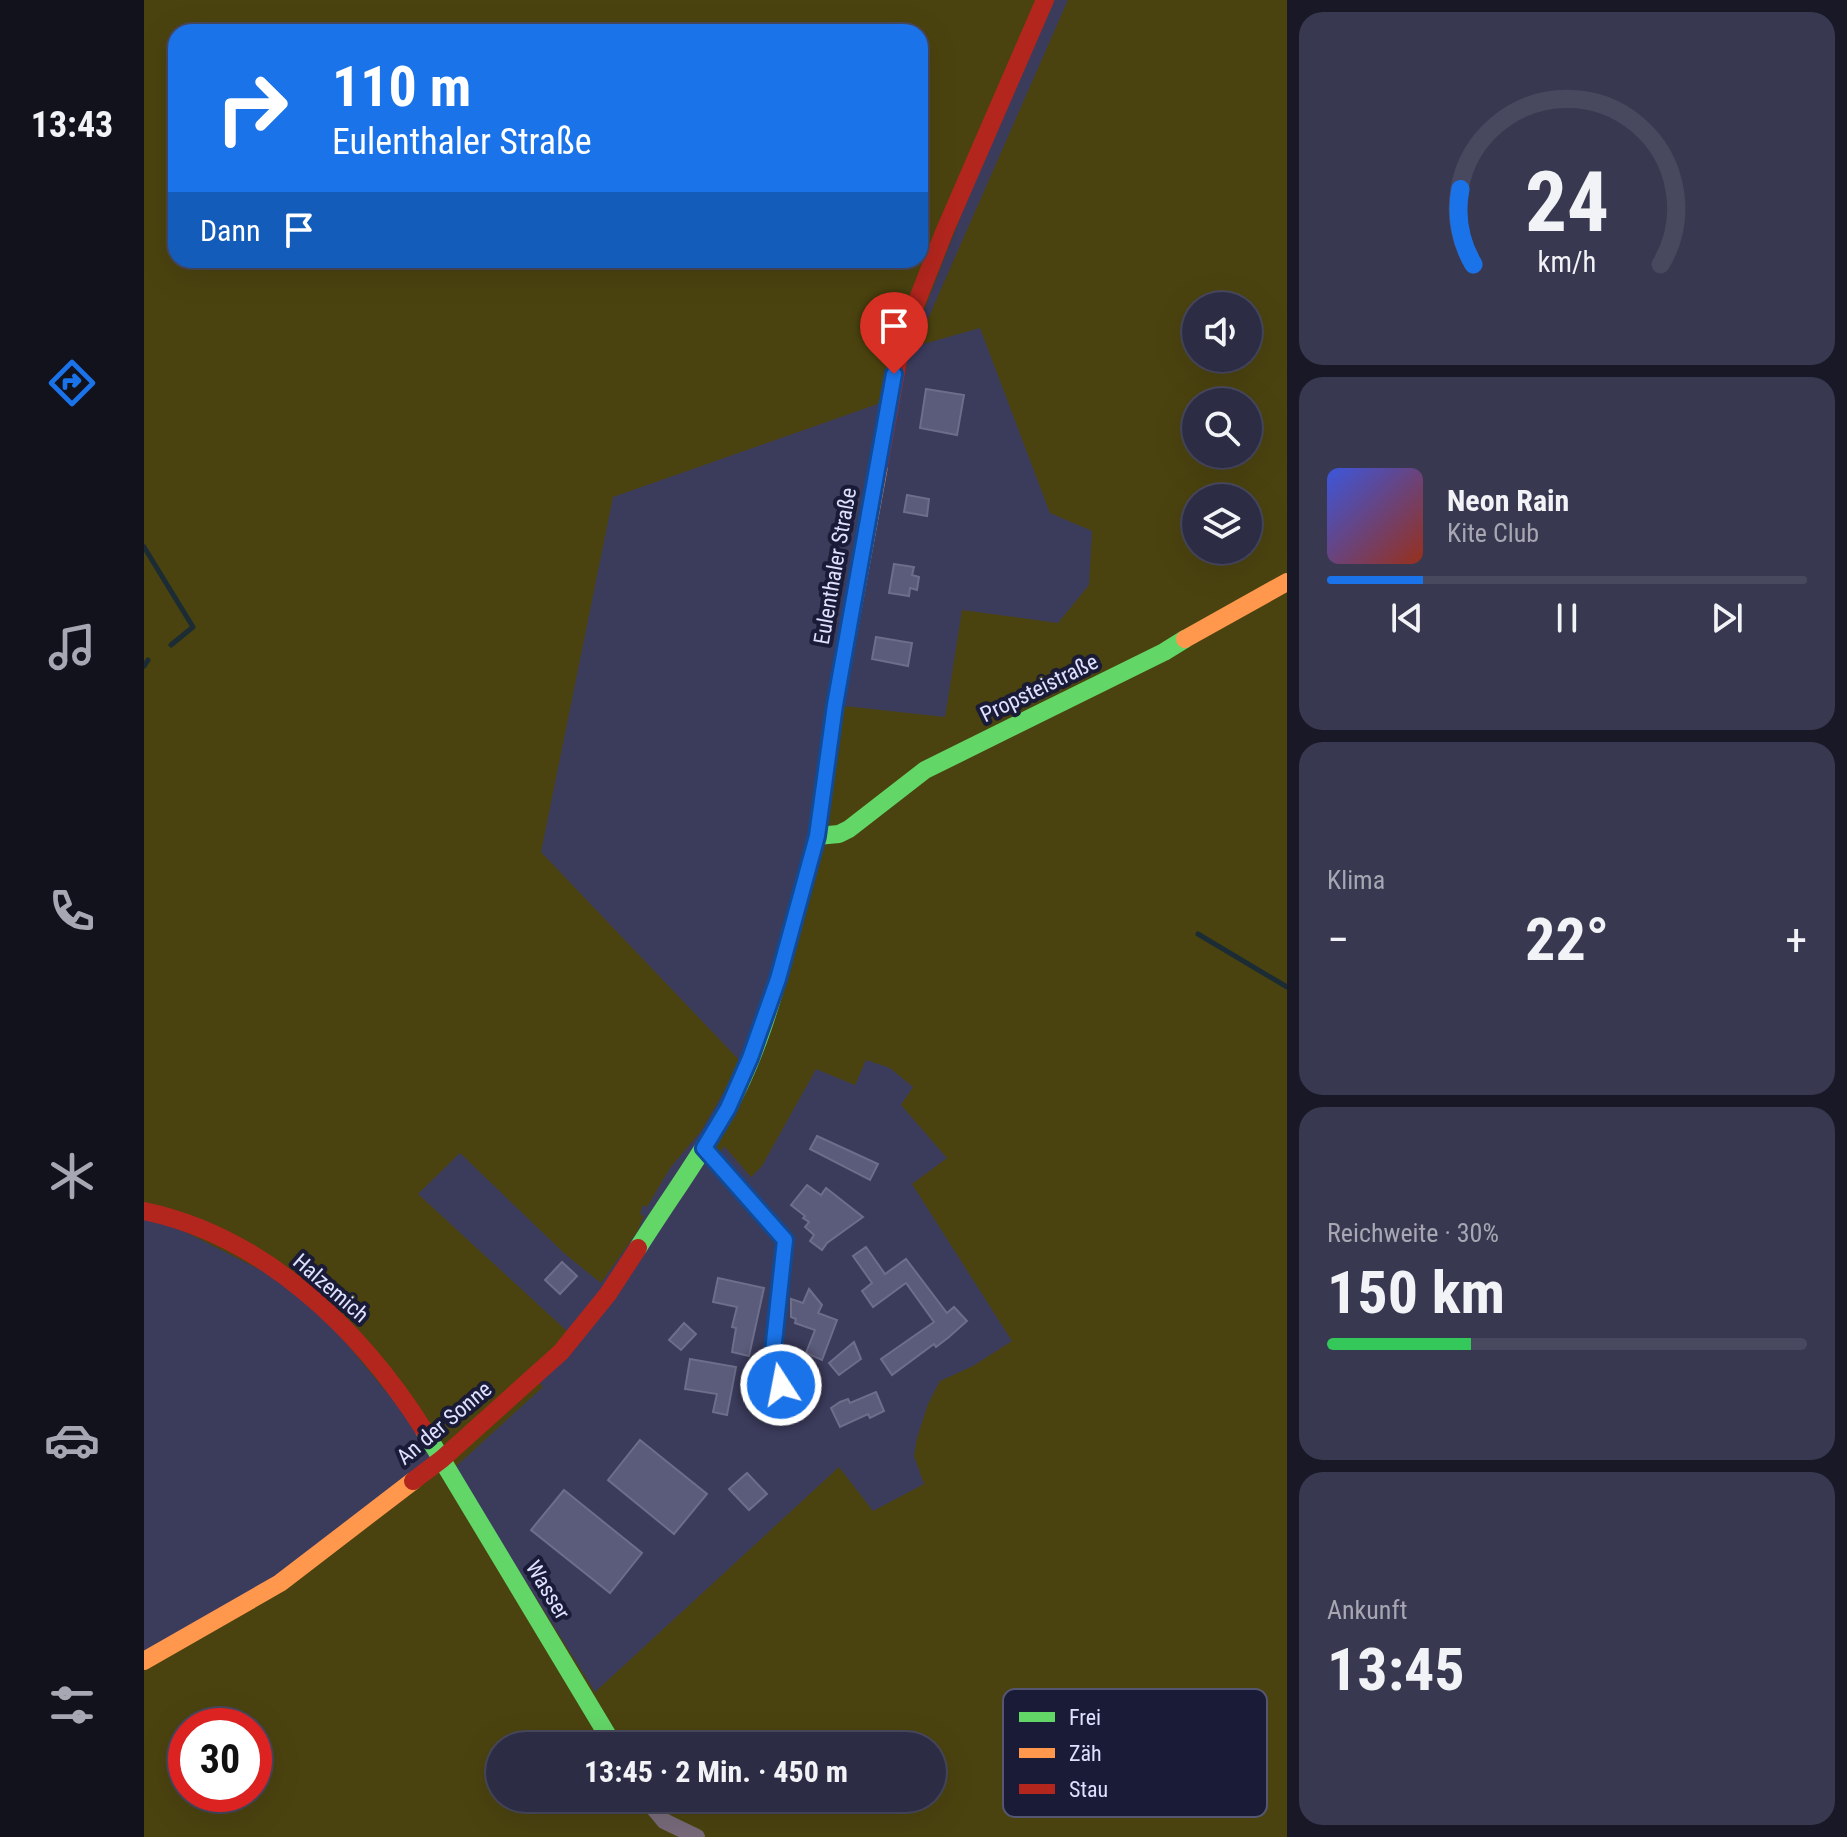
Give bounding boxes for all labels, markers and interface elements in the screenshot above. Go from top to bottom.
text: 110 m [332,54,471,120]
icon: right [200,56,304,160]
text: 13:43 [31,104,113,146]
text: Eulenthaler Straße [332,121,592,163]
text: 24 [1525,153,1609,250]
icon: arrive [277,208,321,252]
text: Dann [200,213,261,248]
text: km/h [1538,245,1596,279]
pin [860,292,928,374]
map controls [1182,292,1262,564]
button: sound [1182,292,1262,372]
icon: arrive [872,304,916,348]
icon: directions [44,355,100,411]
button: search [1182,388,1262,468]
text: Neon Rain [1447,483,1569,518]
button: layers [1182,484,1262,564]
street label: Eulenthaler Straße [809,486,861,646]
text: Kite Club [1447,518,1539,548]
icon: previous [1385,596,1429,640]
icon: pause [1545,596,1589,640]
icon: next [1705,596,1749,640]
icon: music [44,619,100,675]
street label: Propsteistraße [976,649,1102,727]
text: Klima [1327,865,1385,895]
icon: phone [44,883,100,939]
text: 22° [1525,904,1609,975]
text: − [1327,914,1349,966]
text: + [1785,914,1807,966]
icon: climate [44,1148,100,1204]
text: Reichweite · 30% [1327,1218,1499,1248]
street label: Halzemich [288,1249,374,1327]
text: 150 km [1327,1257,1505,1328]
position arrow [739,1343,823,1427]
street label: An der Sonne [392,1376,496,1470]
icon: car [44,1412,100,1468]
street label: Wasser [521,1556,575,1624]
text: Ankunft [1327,1595,1407,1625]
text: 13:45 [1327,1634,1465,1705]
icon: filters [44,1677,100,1733]
legend [1003,1689,1267,1817]
text: Frei [1069,1705,1101,1730]
speed limit sign: 30 [168,1708,272,1812]
text: Zäh [1069,1741,1102,1766]
text: 13:45 · 2 Min. · 450 m [584,1754,848,1789]
text: Stau [1069,1777,1108,1802]

